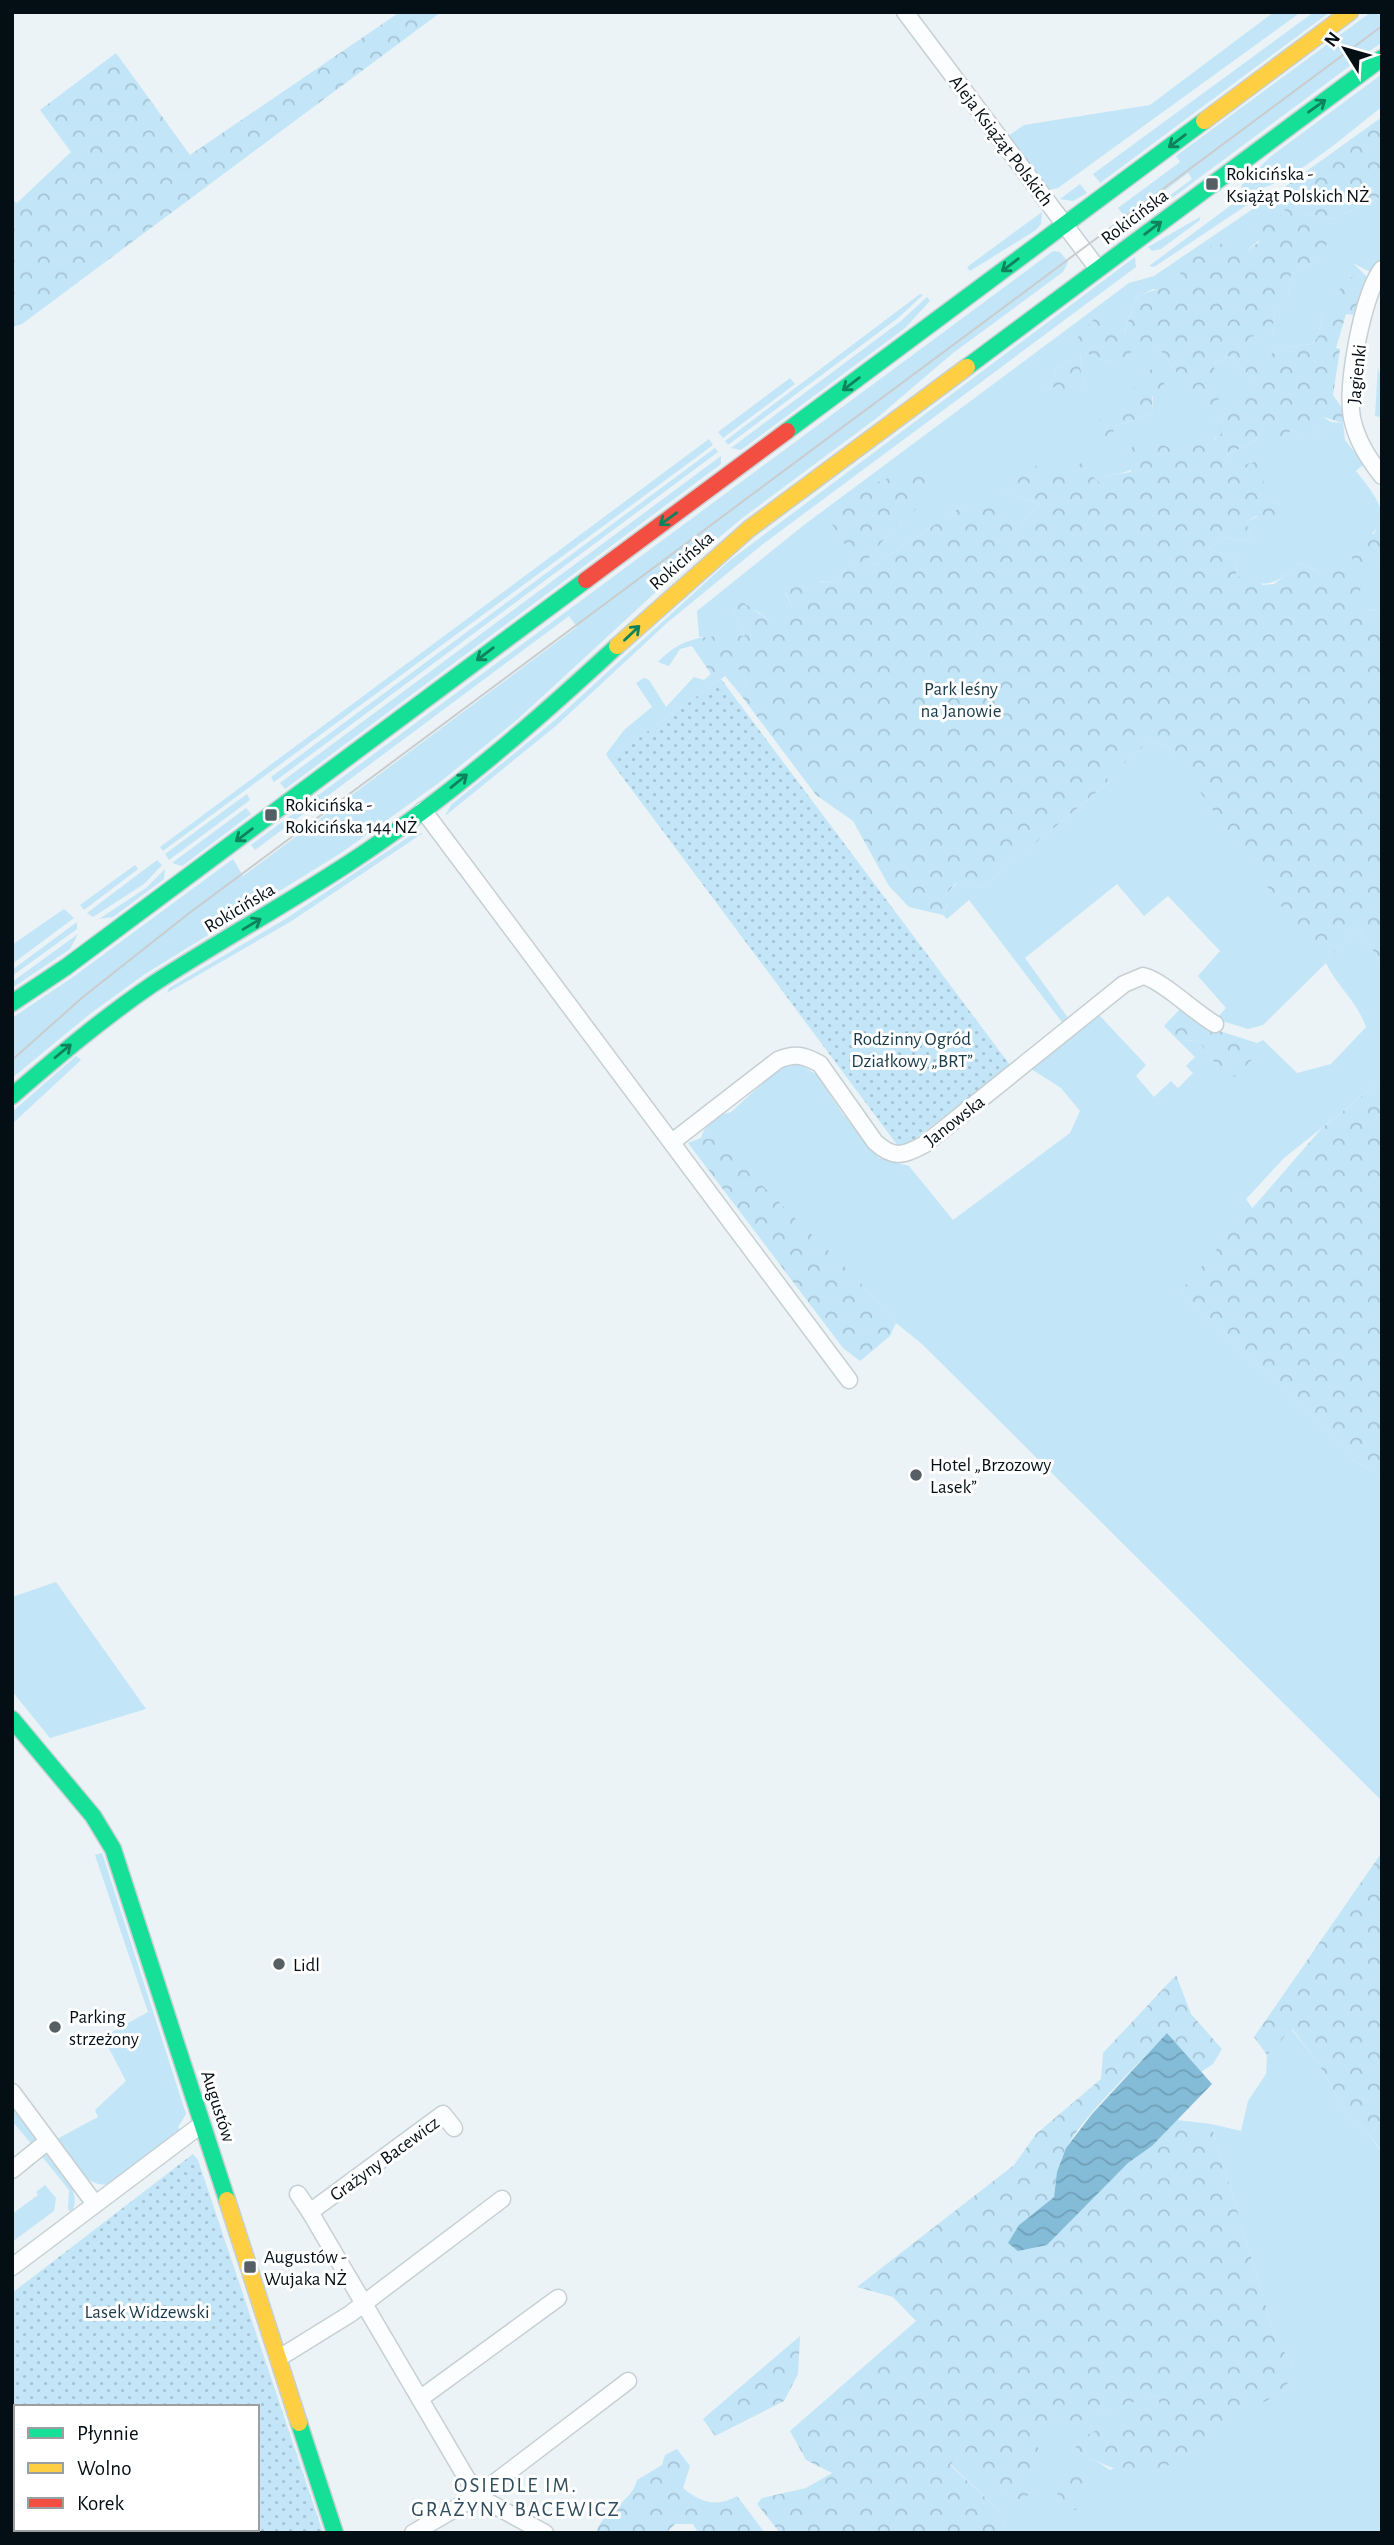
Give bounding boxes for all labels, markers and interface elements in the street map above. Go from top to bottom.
north arrow [1310,14,1380,84]
text: N [1321,29,1344,51]
street label: Aleja Książąt Polskich [945,72,1056,210]
one-way arrow [1307,99,1325,114]
one-way arrow [1168,133,1187,148]
place label: Rokicińska - Książąt Polskich NŻ [1226,165,1369,206]
marker: Rokicińska - Książąt Polskich NŻ [1204,176,1220,192]
street label: Rokicińska [1098,186,1172,248]
one-way arrow [1143,221,1162,235]
one-way arrow [1001,258,1020,272]
street label: Jagienki [1345,343,1370,405]
one-way arrow [842,376,861,391]
one-way arrow [659,512,678,526]
street label: Rokicińska [646,528,718,594]
one-way arrow [623,624,640,641]
one-way arrow [476,647,495,662]
park label: Park leśny na Janowie [921,680,1001,721]
one-way arrow [450,774,468,789]
place label: Rokicińska - Rokicińska 144 NŻ [285,796,417,837]
marker: Rokicińska - Rokicińska 144 NŻ [263,807,279,823]
one-way arrow [235,827,254,842]
street label: Rokicińska [201,880,278,937]
one-way arrow [241,917,262,930]
park label: Rodzinny Ogród Działkowy „BRT” [851,1030,973,1071]
one-way arrow [54,1043,72,1059]
street label: Janowska [922,1092,988,1150]
place label: Hotel „Brzozowy Lasek” [930,1456,1052,1497]
marker: Hotel „Brzozowy Lasek” [908,1467,924,1483]
marker: Lidl [271,1956,287,1972]
place label: Lidl [293,1956,320,1975]
place label: Parking strzeżony [69,2008,139,2049]
marker: Parking strzeżony [47,2019,63,2035]
street label: Augustów [197,2068,238,2145]
street label: Grażyny Bacewicz [327,2113,443,2205]
place label: Augustów - Wujaka NŻ [264,2248,347,2289]
marker: Augustów - Wujaka NŻ [242,2259,258,2275]
park label: Lasek Widzewski [84,2303,210,2322]
legend [14,2405,259,2531]
text: Płynnie [77,2423,139,2444]
text: Wolno [77,2458,131,2479]
district label: OSIEDLE IM. GRAŻYNY BACEWICZ [411,2475,621,2520]
text: Korek [77,2493,125,2514]

